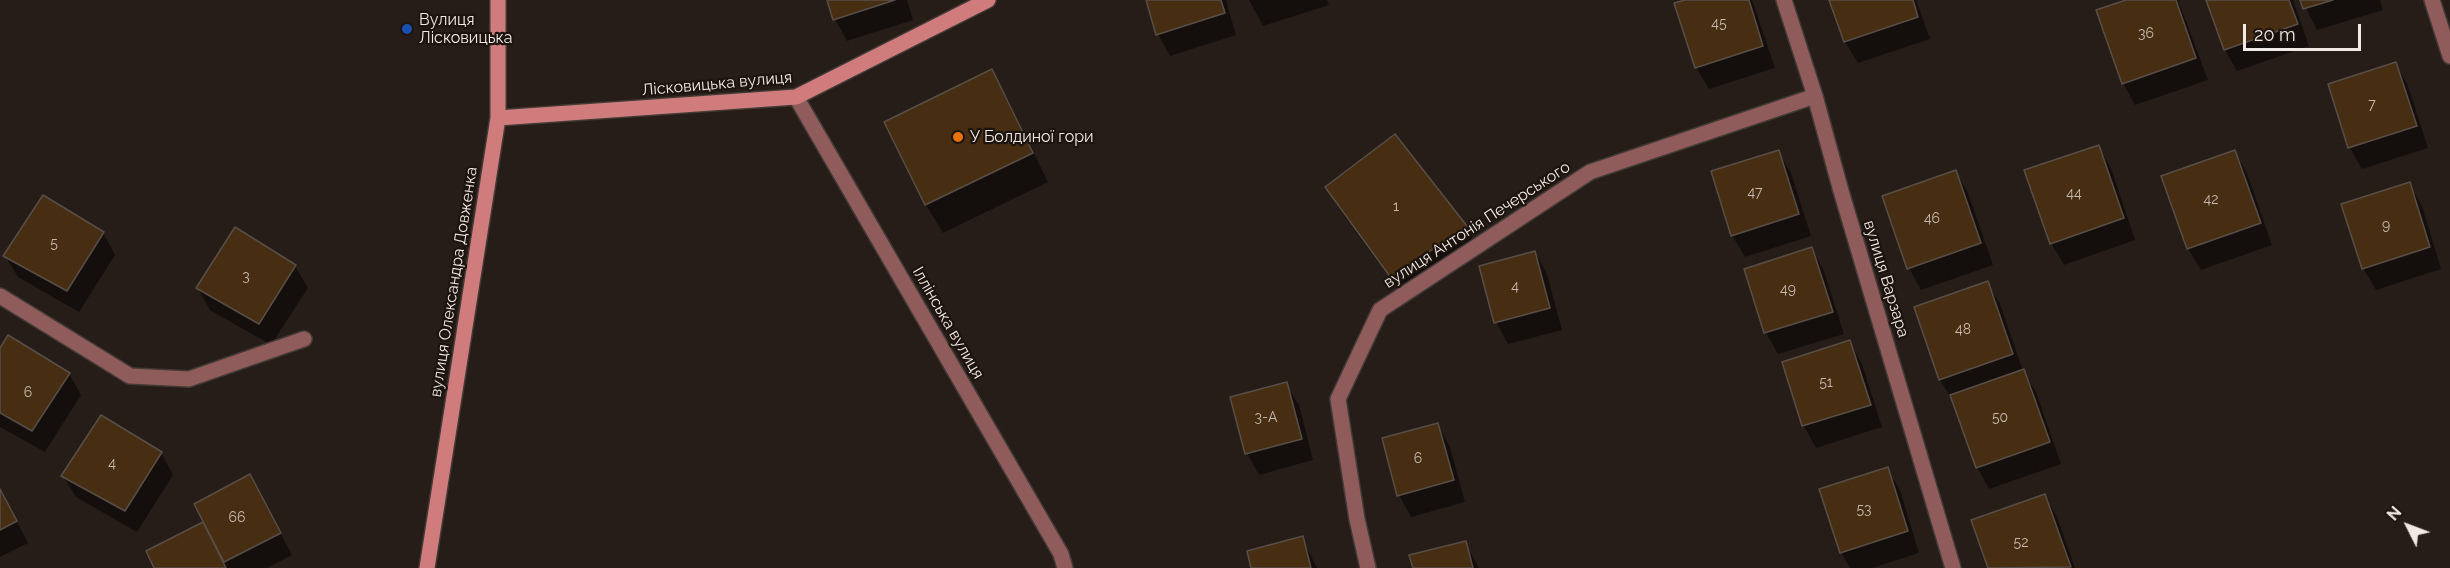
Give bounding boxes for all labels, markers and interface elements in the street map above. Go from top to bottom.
place label: Вулиця Лісковицька [419,10,512,48]
scale bar [2246,12,2364,50]
house number: 45 [1711,16,1727,32]
marker: Вулиця Лісковицька [400,22,414,36]
text: 20 m [2254,24,2296,45]
house number: 36 [2138,26,2154,42]
street label: Лісковицька вулиця [641,68,793,100]
house number: 7 [2368,97,2376,113]
place label: У Болдиної гори [970,127,1094,147]
marker: У Болдиної гори [951,130,965,144]
street label: вулиця Антонія Печерського [1380,158,1574,292]
street label: вулиця Олександра Довженка [426,165,482,399]
house number: 47 [1747,185,1763,201]
house number: 44 [2066,186,2082,202]
house number: 42 [2204,192,2218,208]
house number: 1 [1393,199,1399,215]
house number: 46 [1924,211,1940,227]
street label: вулиця Варзара [1859,218,1913,340]
house number: 9 [2382,218,2390,234]
house number: 5 [50,236,58,252]
street label: Іллінська вулиця [908,264,988,382]
house number: 3 [242,269,250,285]
house number: 4 [1511,279,1519,295]
house number: 49 [1780,282,1796,298]
house number: 48 [1955,322,1971,338]
house number: 51 [1819,375,1833,391]
house number: 6 [24,385,32,401]
house number: 3-А [1255,410,1277,426]
house number: 50 [1992,410,2008,426]
house number: 6 [1414,451,1422,467]
house number: 4 [108,456,116,472]
north arrow [2378,496,2438,556]
house number: 53 [1856,502,1872,518]
text: N [2383,503,2405,525]
house number: 66 [229,510,245,526]
house number: 52 [2014,535,2028,551]

